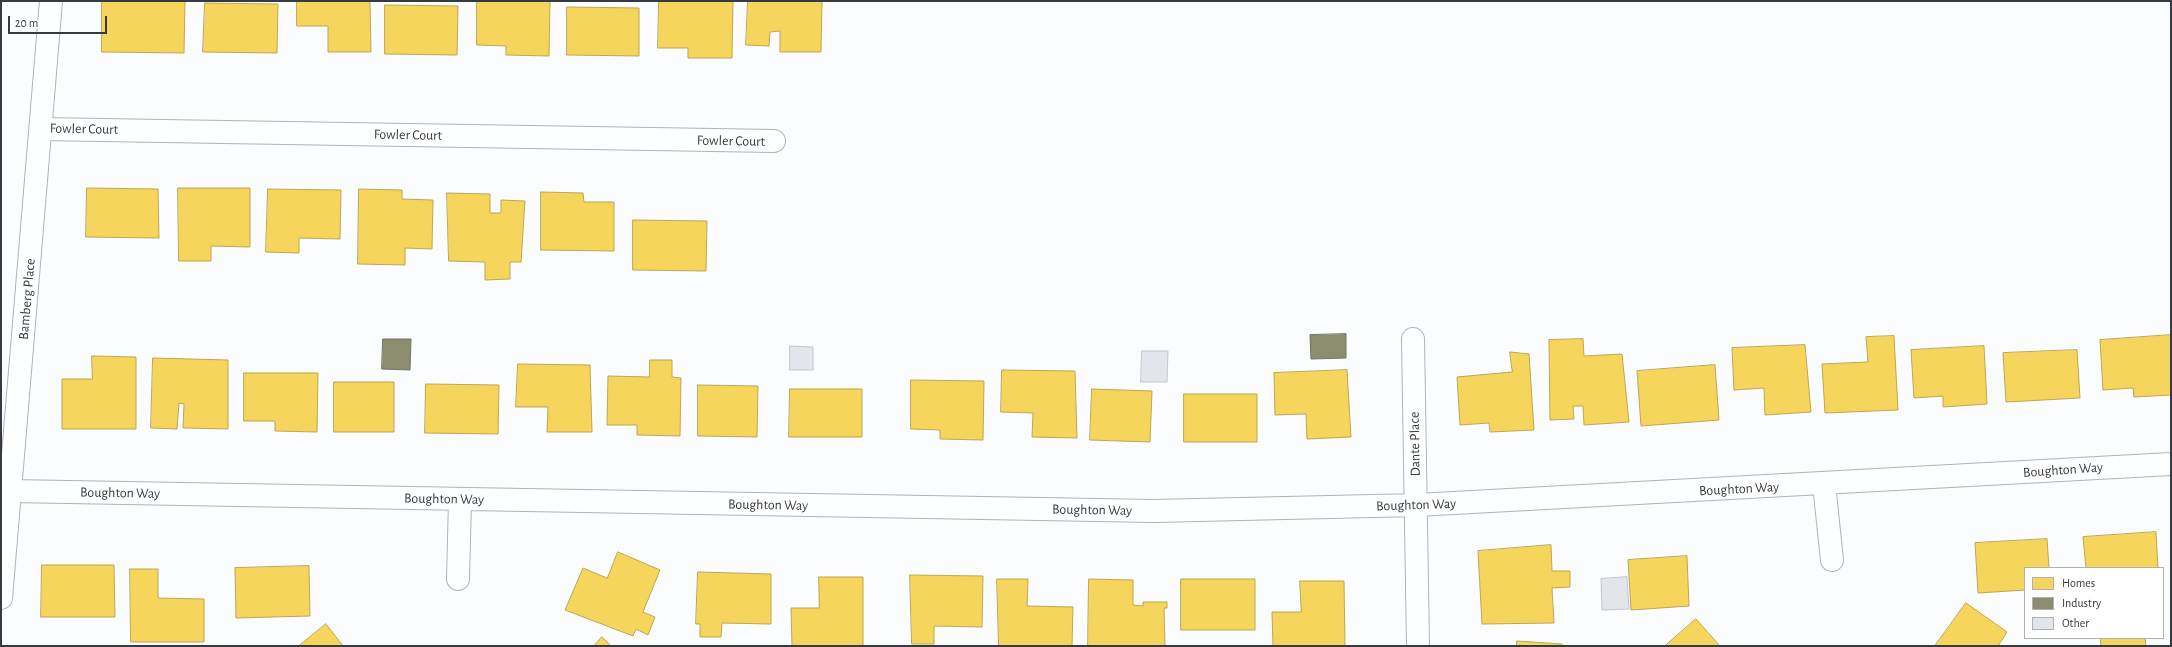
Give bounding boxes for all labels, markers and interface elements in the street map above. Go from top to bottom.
scale bar [10,8,109,34]
text: 20 m [15,17,38,29]
street label: Fowler Court [50,120,118,138]
street label: Fowler Court [374,126,442,144]
street label: Fowler Court [697,132,765,150]
street label: Bamberg Place [15,258,39,340]
street label: Dante Place [1406,412,1424,476]
street label: Boughton Way [2022,459,2104,481]
street label: Boughton Way [1699,479,1779,499]
street label: Boughton Way [80,484,160,502]
street label: Boughton Way [404,490,484,508]
street label: Boughton Way [1376,495,1456,515]
street label: Boughton Way [728,496,808,514]
street label: Boughton Way [1052,501,1132,519]
legend [2024,567,2164,639]
text: Homes [2062,577,2095,589]
text: Industry [2062,597,2101,609]
text: Other [2062,617,2089,629]

